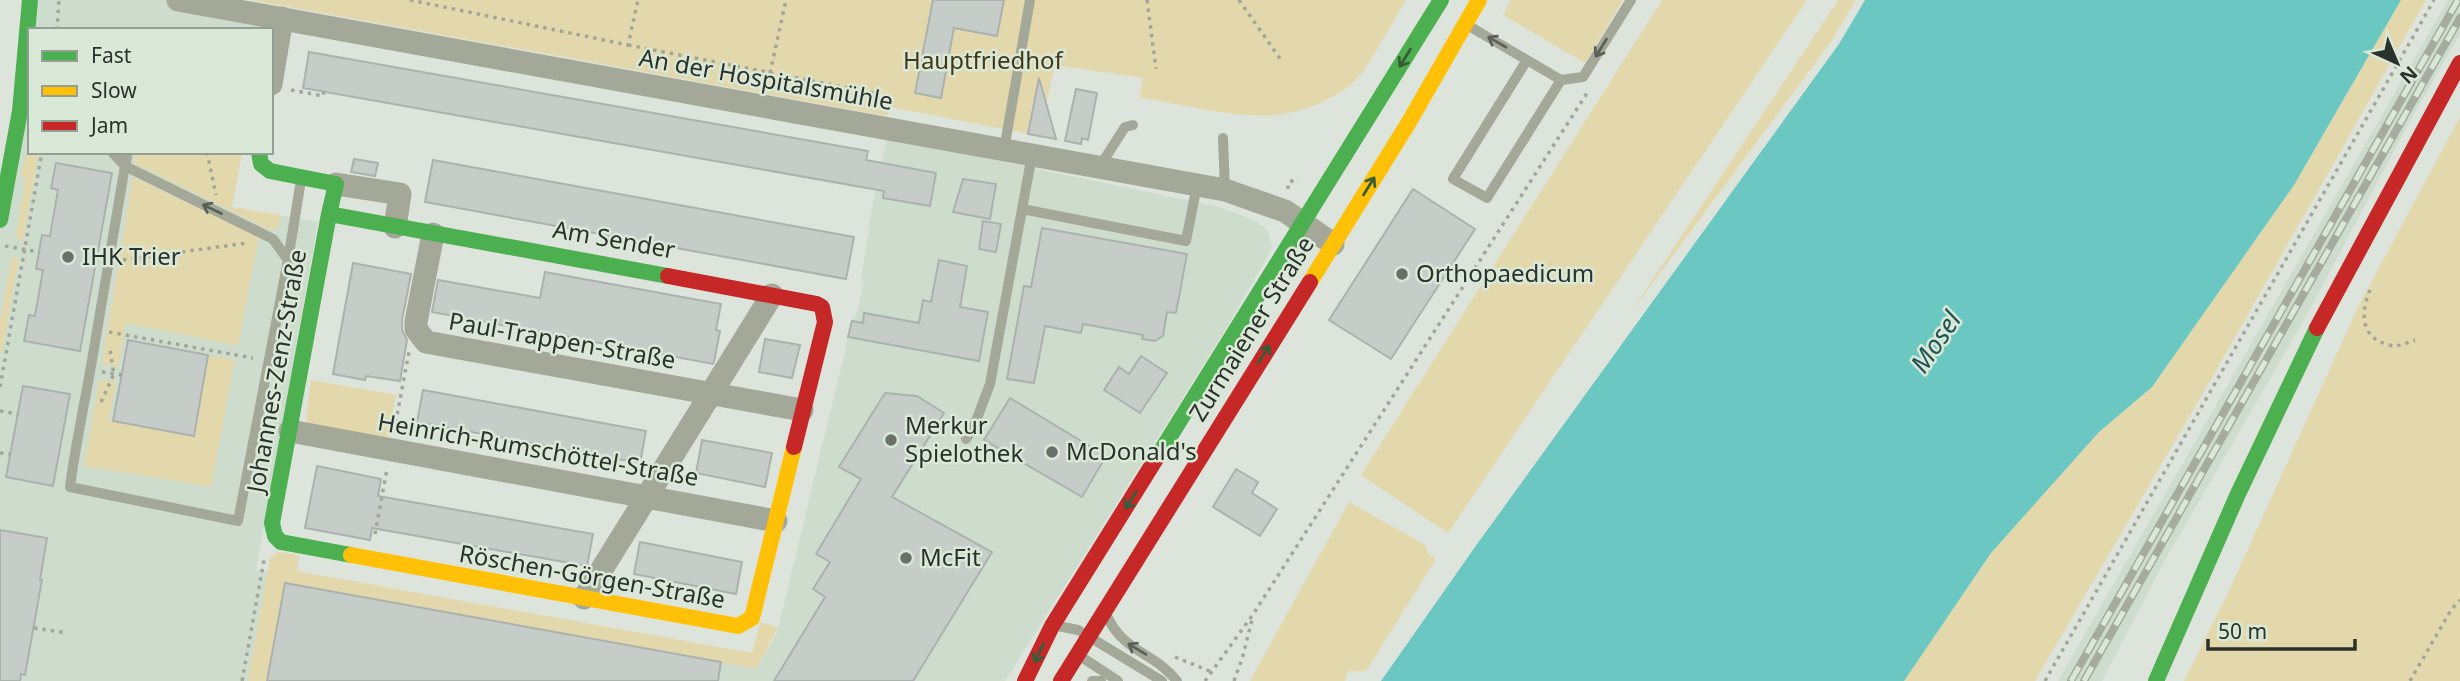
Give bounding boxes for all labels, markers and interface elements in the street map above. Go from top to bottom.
legend [28,28,273,154]
north arrow [2362,28,2432,98]
one-way arrow [1487,35,1507,49]
one-way arrow [1594,38,1608,58]
street label: An der Hospitalsmühle [637,40,896,117]
text: Fast [91,41,132,69]
park label: Hauptfriedhof [903,43,1065,76]
one-way arrow [1397,47,1411,67]
text: N [2394,61,2423,90]
text: Slow [91,76,137,104]
text: Jam [89,111,128,139]
one-way arrow [1363,177,1377,197]
one-way arrow [202,201,223,215]
street label: Am Sender [550,212,678,266]
street label: Zurmaiener Straße [1181,230,1321,427]
place label: IHK Trier [82,239,181,272]
street label: Johannes-Zenz-Straße [238,247,313,497]
marker: IHK Trier [60,249,76,265]
place label: Orthopaedicum [1416,256,1594,289]
marker: Orthopaedicum [1394,266,1410,282]
water label: Mosel [1901,302,1970,379]
street label: Paul-Trappen-Straße [446,303,678,376]
one-way arrow [1257,344,1271,364]
street label: Heinrich-Rumschöttel-Straße [375,404,701,493]
place label: Merkur Spielothek [905,408,1023,469]
marker: Merkur Spielothek [883,432,899,448]
place label: McDonald's [1066,434,1197,467]
marker: McDonald's [1044,444,1060,460]
one-way arrow [1123,490,1137,510]
street label: Röschen-Görgen-Straße [457,536,728,615]
place label: McFit [920,540,981,573]
marker: McFit [898,550,914,566]
scale bar [2208,608,2355,652]
text: 50 m [2218,617,2267,645]
one-way arrow [1031,642,1045,663]
one-way arrow [1128,642,1148,656]

